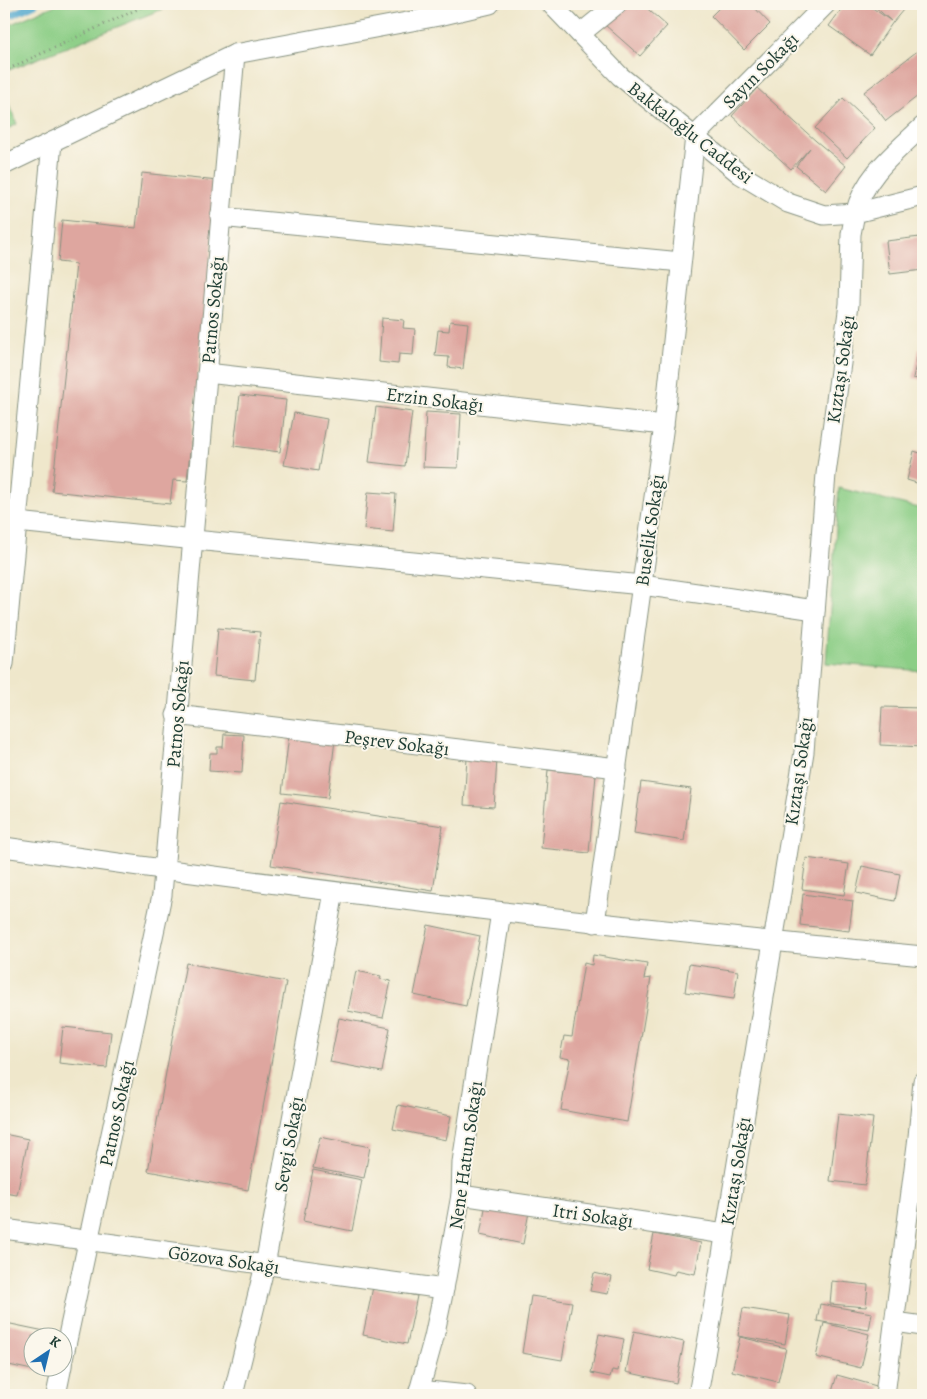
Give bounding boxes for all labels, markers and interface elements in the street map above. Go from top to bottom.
street label: Sayın Sokağı [717,27,805,115]
street label: Bakkaloğlu Caddesi [622,76,758,190]
street label: Patnos Sokağı [195,255,231,365]
street label: Kıztaşı Sokağı [820,313,862,425]
street label: Erzin Sokağı [385,381,485,419]
street label: Buselik Sokağı [629,472,671,588]
street label: Patnos Sokağı [160,659,196,769]
street label: Kıztaşı Sokağı [778,715,820,827]
street label: Peşrev Sokağı [343,724,451,762]
street label: Patnos Sokağı [93,1057,141,1169]
street label: Nene Hatun Sokağı [443,1079,489,1231]
street label: Sevgi Sokağı [268,1094,310,1194]
street label: Kıztaşı Sokağı [715,1115,757,1227]
street label: Itri Sokağı [551,1197,635,1235]
street label: Gözova Sokağı [166,1239,281,1281]
north arrow [22,1326,72,1376]
text: K [46,1331,65,1353]

